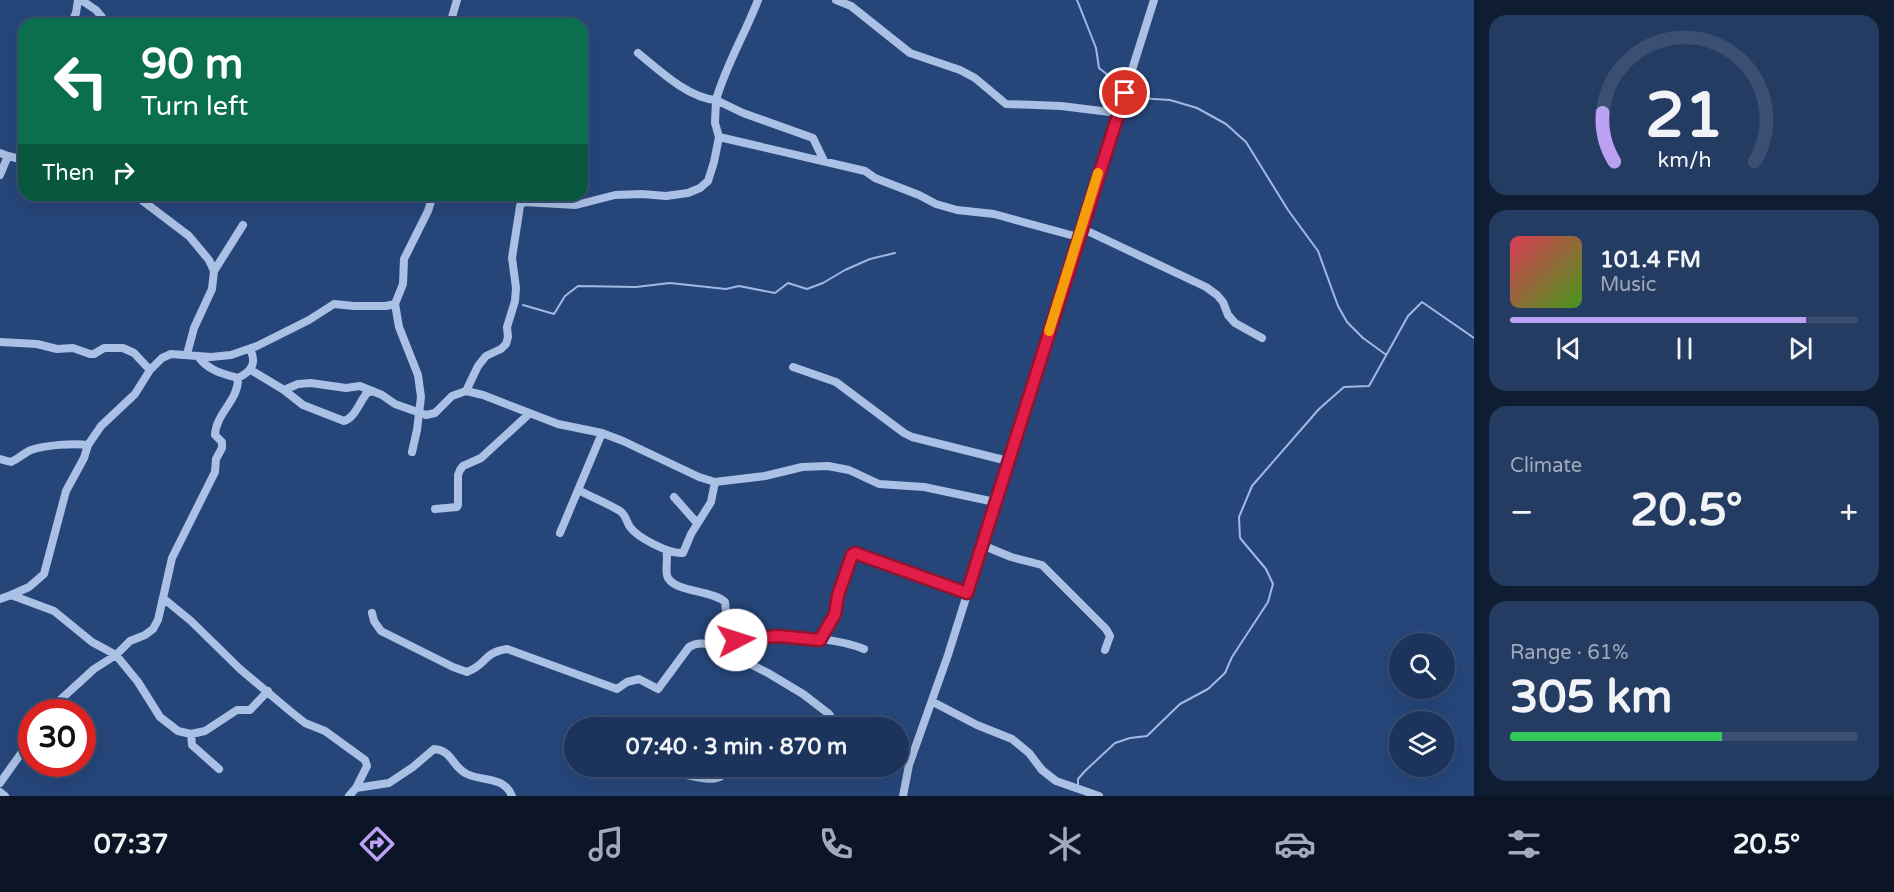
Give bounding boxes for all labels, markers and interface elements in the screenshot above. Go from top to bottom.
text: 90 m [141,39,243,90]
icon: left [42,42,120,120]
pin [1099,67,1150,118]
icon: arrive [1108,76,1141,109]
text: 21 [1645,79,1723,154]
text: Turn left [141,90,248,123]
text: km/h [1657,148,1711,174]
icon: right [107,156,140,189]
text: Then [42,160,95,186]
text: 101.4 FM [1600,247,1701,273]
text: Music [1600,273,1656,297]
icon: previous [1552,332,1585,365]
icon: pause [1668,332,1701,365]
icon: next [1784,332,1817,365]
text: Climate [1510,454,1582,478]
text: 20.5° [1630,484,1743,538]
text: − [1510,493,1534,532]
text: + [1839,493,1858,532]
position arrow [704,608,768,672]
map controls [1389,633,1455,777]
button: search [1389,633,1455,699]
text: Range · 61% [1510,641,1629,665]
text: 305 km [1510,671,1672,725]
speed limit sign: 30 [18,699,96,777]
button: layers [1389,711,1455,777]
text: 07:40 · 3 min · 870 m [626,734,847,760]
icon: directions [356,823,398,865]
icon: music [585,823,627,865]
icon: phone [815,823,857,865]
icon: climate [1044,823,1086,865]
icon: car [1274,823,1316,865]
icon: filters [1503,823,1545,865]
text: 07:37 [94,828,169,861]
text: 20.5° [1733,828,1800,861]

